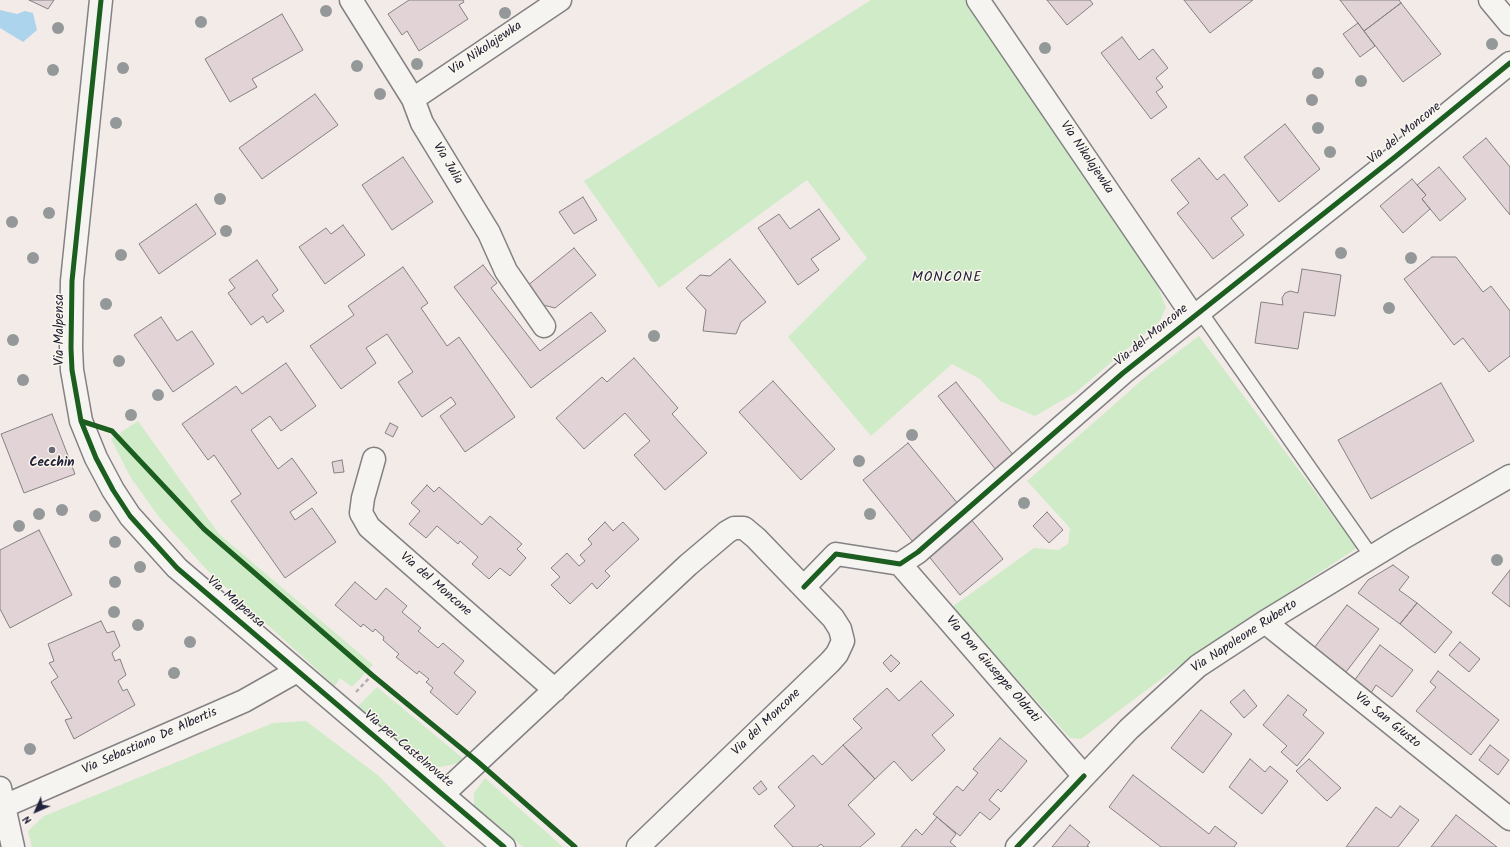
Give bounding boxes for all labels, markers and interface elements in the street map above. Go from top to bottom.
street label: Via Nikolajewka [447,19,525,79]
street label: Via del Moncone [1365,100,1445,168]
street label: Via Nikolajewka [1056,119,1116,197]
street label: Via Julia [428,140,466,188]
district label: MONCONE [912,271,982,287]
street label: Via Malpensa [53,294,69,366]
street label: Via del Moncone [1112,302,1192,370]
marker: Cecchin [47,445,57,455]
place label: Cecchin [30,456,74,472]
street label: Via del Moncone [396,550,474,620]
street label: Via Malpensa [203,574,267,632]
street label: Via Napoleone Ruberto [1189,597,1301,677]
street label: Via Don Giuseppe Oldrati [941,614,1043,726]
street label: Via del Moncone [729,686,805,760]
street label: Via San Giusto [1351,690,1423,752]
street label: Via Sebastiano De Albertis [80,705,220,779]
street label: Via per Castelnovate [360,708,456,792]
north arrow [16,791,56,831]
text: N [19,811,36,828]

